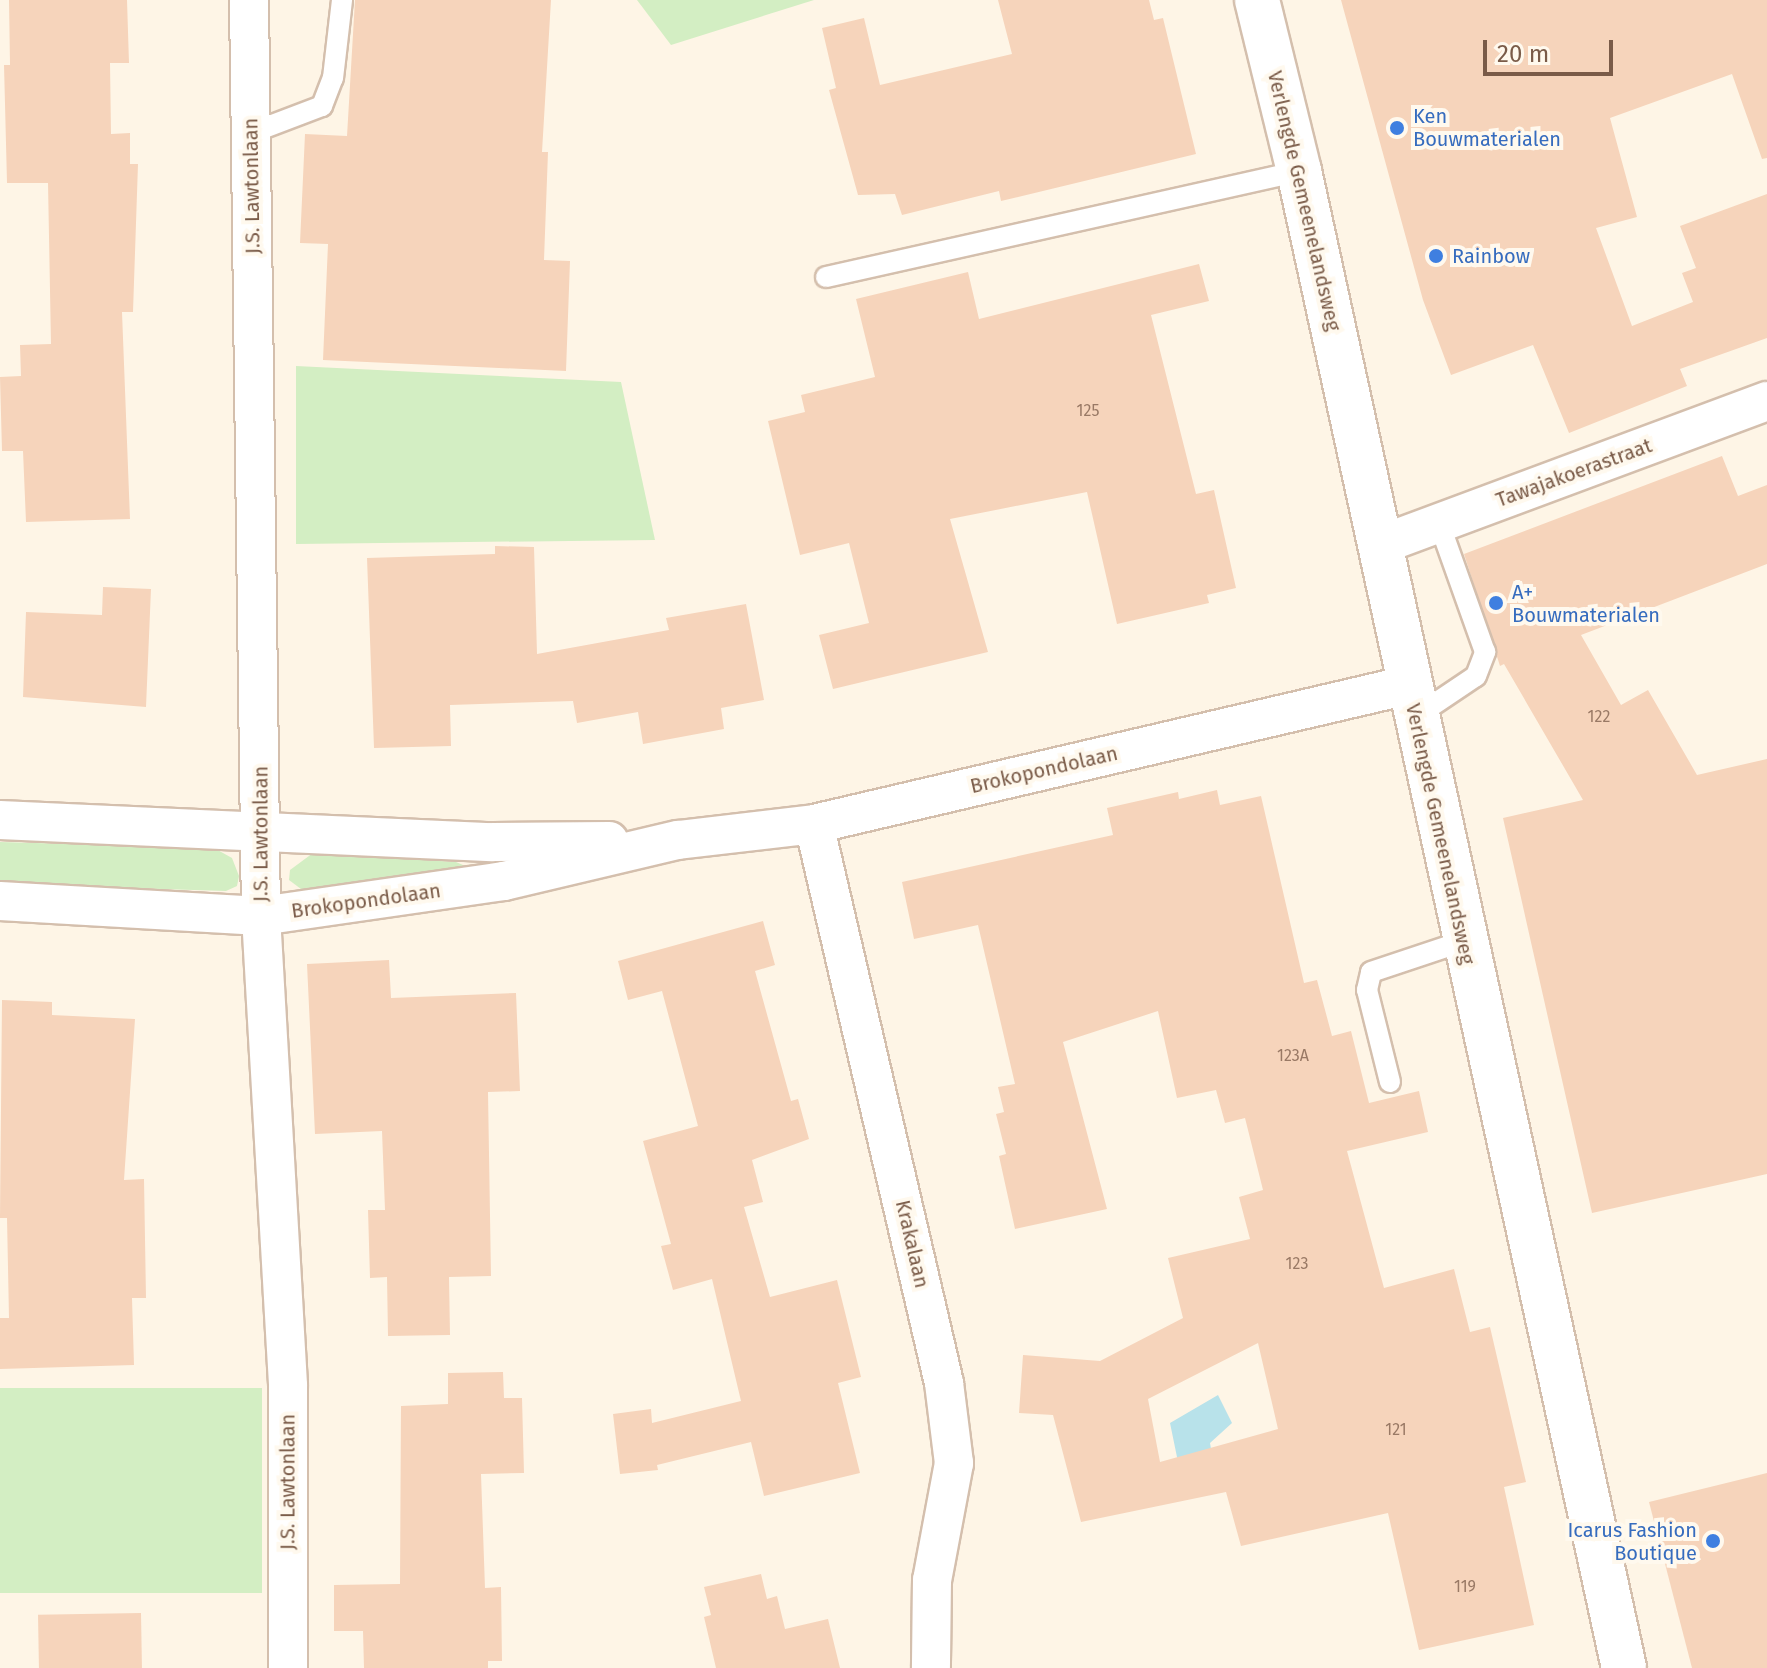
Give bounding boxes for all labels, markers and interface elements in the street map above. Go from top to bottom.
scale bar [1487,24,1617,74]
text: 20 m [1497,40,1549,68]
street label: Verlengde Gemeenelandsweg [1262,69,1346,333]
place label: Ken Bouwmaterialen [1413,104,1561,151]
street label: J.S. Lawtonlaan [239,118,265,254]
marker: Ken Bouwmaterialen [1388,119,1406,137]
place label: Rainbow [1452,244,1530,268]
marker: Rainbow [1427,247,1445,265]
house number: 125 [1077,401,1099,421]
street label: Tawajakoerastraat [1493,434,1655,512]
place label: A+ Bouwmaterialen [1512,580,1660,627]
marker: A+ Bouwmaterialen [1487,594,1505,612]
street label: Verlengde Gemeenelandsweg [1401,701,1479,967]
house number: 122 [1588,707,1610,727]
street label: Brokopondolaan [968,741,1120,799]
street label: J.S. Lawtonlaan [249,766,273,902]
street label: Brokopondolaan [290,879,442,923]
house number: 123A [1277,1046,1309,1066]
street label: Krakalaan [890,1198,934,1290]
house number: 123 [1286,1254,1308,1274]
street label: J.S. Lawtonlaan [276,1414,300,1550]
house number: 121 [1385,1420,1407,1440]
place label: Icarus Fashion Boutique [1567,1518,1697,1565]
marker: Icarus Fashion Boutique [1704,1532,1722,1550]
house number: 119 [1454,1577,1476,1597]

